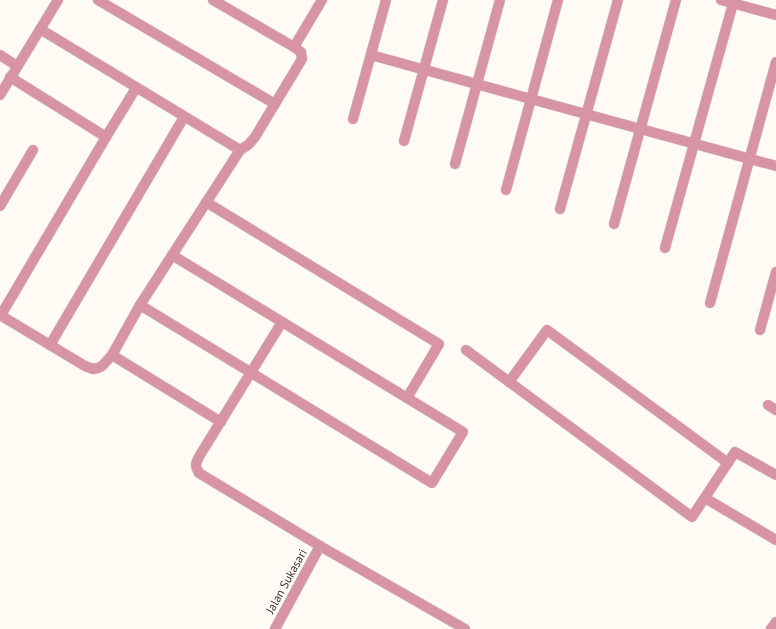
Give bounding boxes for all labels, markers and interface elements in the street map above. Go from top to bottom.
street label: Jalan Sukasari [262,546,310,617]

